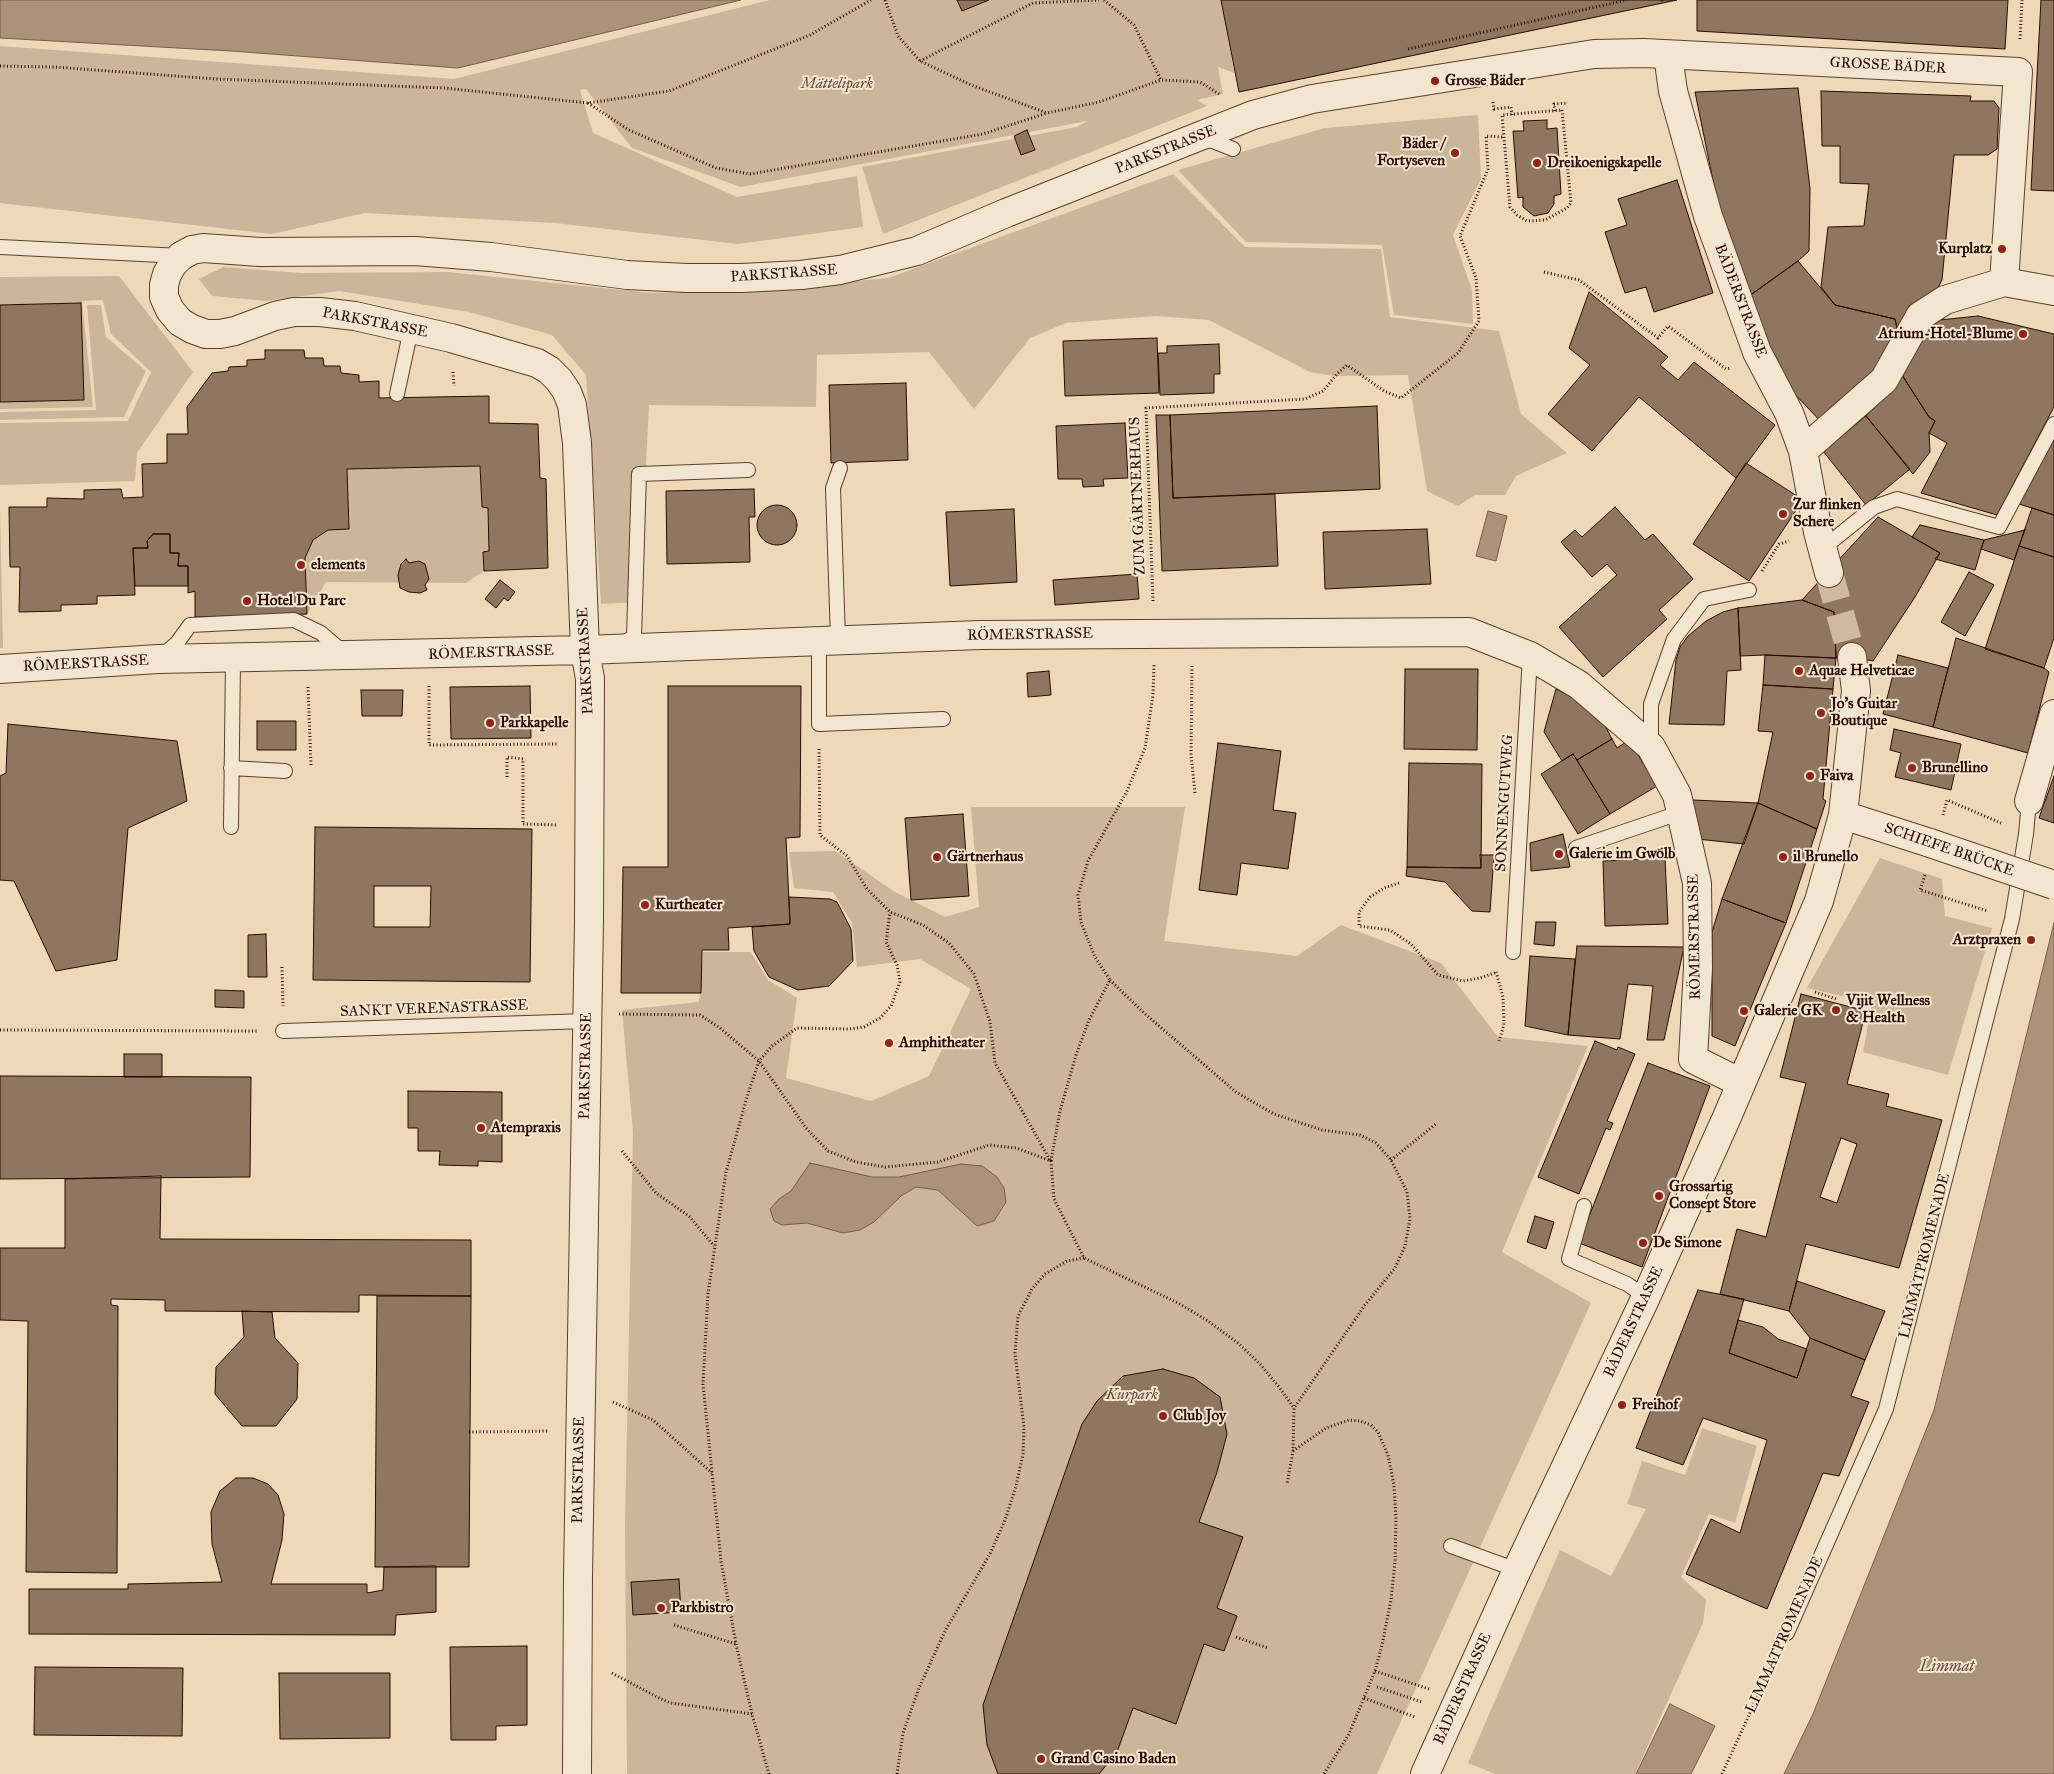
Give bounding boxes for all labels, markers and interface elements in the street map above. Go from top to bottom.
street label: GROSSE BÄDER [1829,54,1947,78]
place label: Grosse Bäder [1445,72,1525,90]
park label: Mättelipark [801,75,873,93]
marker: Grosse Bäder [1429,75,1441,87]
street label: PARKSTRASSE [1113,122,1219,178]
place label: Bäder / Fortyseven [1377,135,1445,170]
marker: Bäder / Fortyseven [1449,147,1461,159]
place label: Dreikoenigskapelle [1547,154,1661,172]
marker: Dreikoenigskapelle [1531,157,1543,169]
place label: Kurplatz [1938,240,1992,258]
street label: BÄDERSTRASSE [1710,242,1770,360]
marker: Kurplatz [1996,243,2008,255]
street label: PARKSTRASSE [730,261,838,287]
street label: PARKSTRASSE [321,304,429,342]
place label: Atrium-Hotel-Blume [1878,325,2013,343]
marker: Atrium-Hotel-Blume [2017,328,2029,340]
street label: ZUM GÄRTNERHAUS [1126,417,1150,575]
place label: Zur flinken Schere [1793,496,1861,531]
marker: Zur flinken Schere [1777,508,1789,520]
place label: elements [311,556,365,574]
marker: elements [295,559,307,571]
place label: Hotel Du Parc [257,592,346,610]
marker: Hotel Du Parc [241,595,253,607]
street label: PARKSTRASSE [574,607,598,715]
street label: RÖMERSTRASSE [967,625,1093,645]
street label: RÖMERSTRASSE [428,642,554,664]
street label: RÖMERSTRASSE [23,652,149,676]
place label: Aquae Helveticae [1809,662,1914,680]
marker: Aquae Helveticae [1793,665,1805,677]
place label: Jo's Guitar Boutique [1831,695,1897,730]
marker: Jo's Guitar Boutique [1815,707,1827,719]
place label: Parkkapelle [500,714,568,732]
marker: Parkkapelle [484,717,496,729]
street label: SONNENGUTWEG [1492,734,1518,872]
place label: Brunellino [1922,759,1988,777]
marker: Brunellino [1906,762,1918,774]
place label: Faiva [1820,767,1853,785]
marker: Faiva [1804,770,1816,782]
street label: SCHIEFE BRÜCKE [1882,819,2016,881]
place label: Galerie im Gwölb [1569,845,1675,863]
place label: Gärtnerhaus [947,848,1023,866]
marker: Galerie im Gwölb [1553,848,1565,860]
place label: il Brunello [1793,848,1858,866]
marker: Gärtnerhaus [931,851,943,863]
marker: il Brunello [1777,851,1789,863]
street label: RÖMERSTRASSE [1685,874,1705,1000]
place label: Kurtheater [655,896,722,914]
marker: Kurtheater [639,899,651,911]
place label: Arztpraxen [1953,931,2021,949]
marker: Arztpraxen [2025,934,2037,946]
place label: Vijit Wellness & Health [1846,992,1930,1027]
street label: SANKT VERENASTRASSE [340,997,528,1021]
place label: Galerie GK [1754,1002,1822,1020]
marker: Vijit Wellness & Health [1830,1004,1842,1016]
marker: Galerie GK [1738,1005,1750,1017]
street label: PARKSTRASSE [576,1012,596,1120]
place label: Amphitheater [899,1034,985,1052]
marker: Amphitheater [883,1037,895,1049]
place label: Atempraxis [491,1119,561,1137]
marker: Atempraxis [475,1122,487,1134]
street label: LIMMATPROMENADE [1896,1171,1954,1341]
place label: Grossartig Consept Store [1669,1178,1756,1213]
marker: Grossartig Consept Store [1653,1190,1665,1202]
place label: De Simone [1653,1234,1722,1252]
marker: De Simone [1637,1237,1649,1249]
street label: BÄDERSTRASSE [1600,1264,1668,1380]
park label: Kurpark [1106,1386,1158,1404]
place label: Freihof [1632,1396,1678,1414]
marker: Freihof [1616,1399,1628,1411]
place label: Club Joy [1173,1407,1226,1425]
marker: Club Joy [1157,1410,1169,1422]
street label: PARKSTRASSE [569,1416,589,1524]
street label: LIMMATPROMENADE [1742,1554,1828,1716]
place label: Parkbistro [671,1599,733,1617]
marker: Parkbistro [655,1602,667,1614]
street label: BÄDERSTRASSE [1430,1630,1496,1748]
water label: Limmat [1920,1657,1974,1677]
place label: Grand Casino Baden [1051,1750,1176,1768]
marker: Grand Casino Baden [1035,1753,1047,1765]

